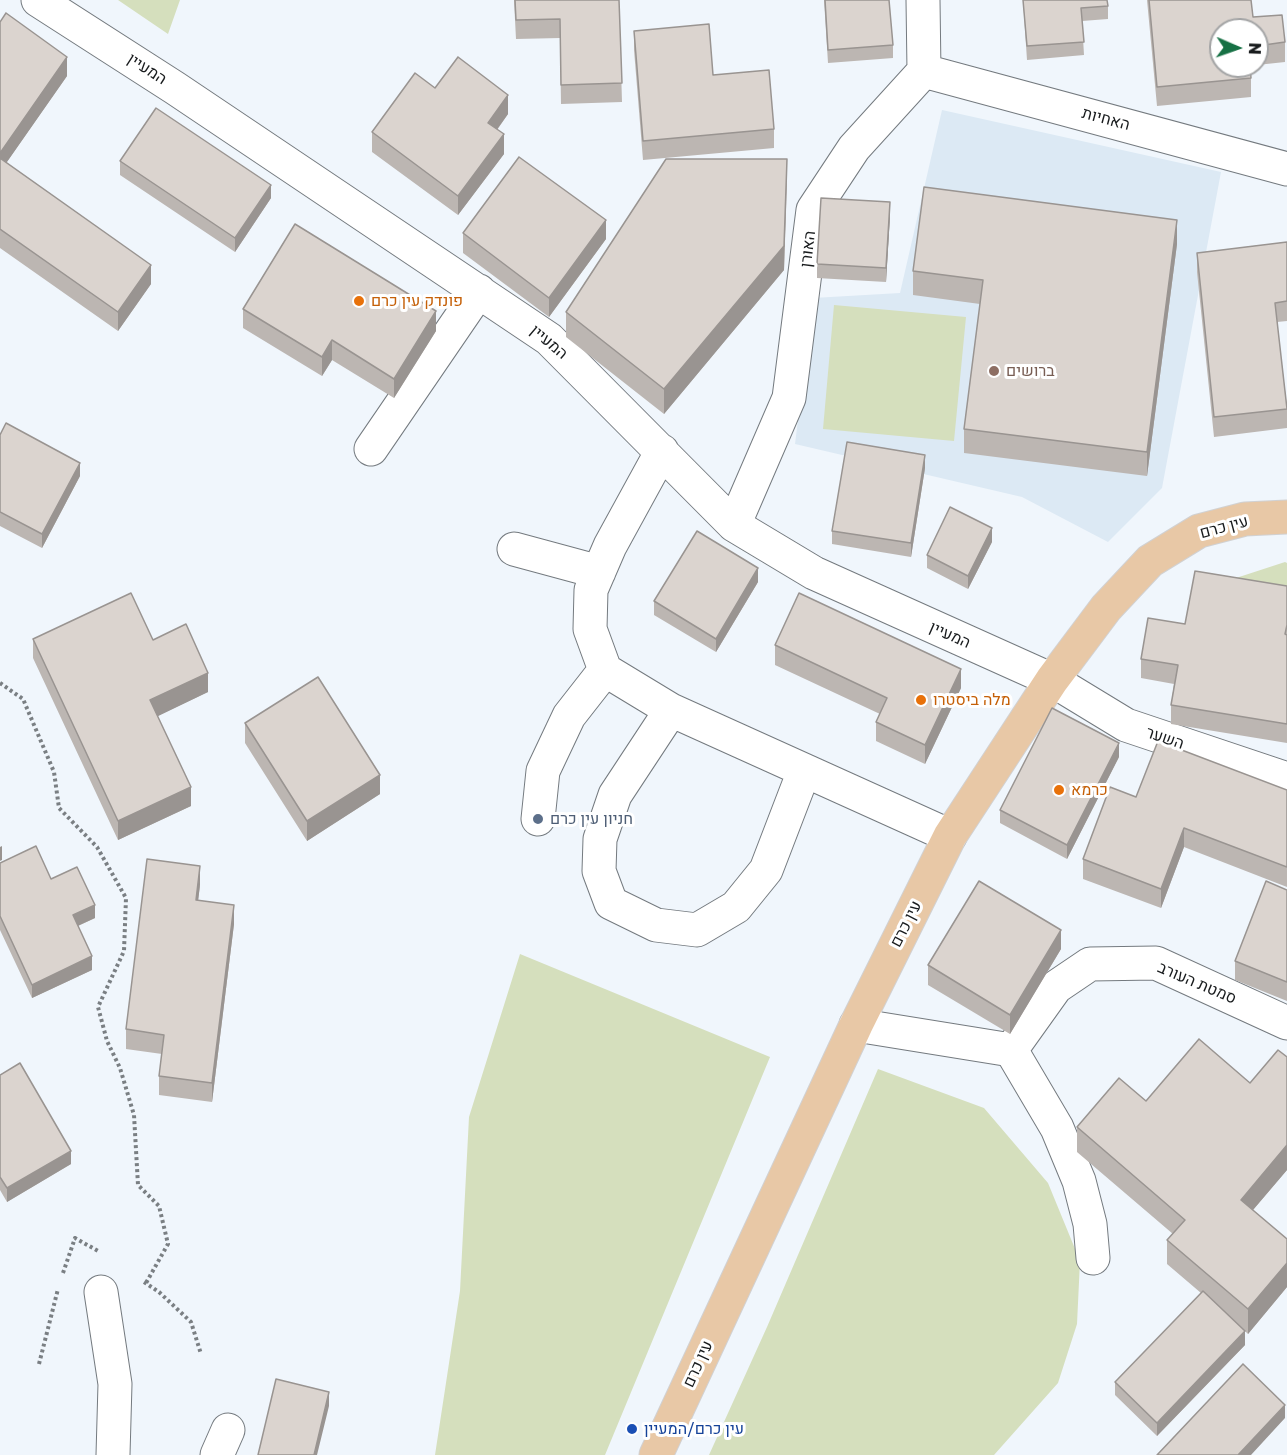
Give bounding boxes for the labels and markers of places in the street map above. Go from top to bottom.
place label: פונדק עין כרם [371,291,463,311]
marker: פונדק עין כרם [352,294,366,308]
place label: ברושים [1006,361,1055,381]
marker: ברושים [987,364,1001,378]
place label: מלה ביסטרו [933,690,1011,710]
marker: מלה ביסטרו [914,693,928,707]
place label: כרמא [1071,780,1108,800]
marker: כרמא [1052,783,1066,797]
place label: חניון עין כרם [550,809,633,829]
marker: חניון עין כרם [531,812,545,826]
place label: עין כרם/המעיין [644,1419,744,1439]
marker: עין כרם/המעיין [625,1422,639,1436]

